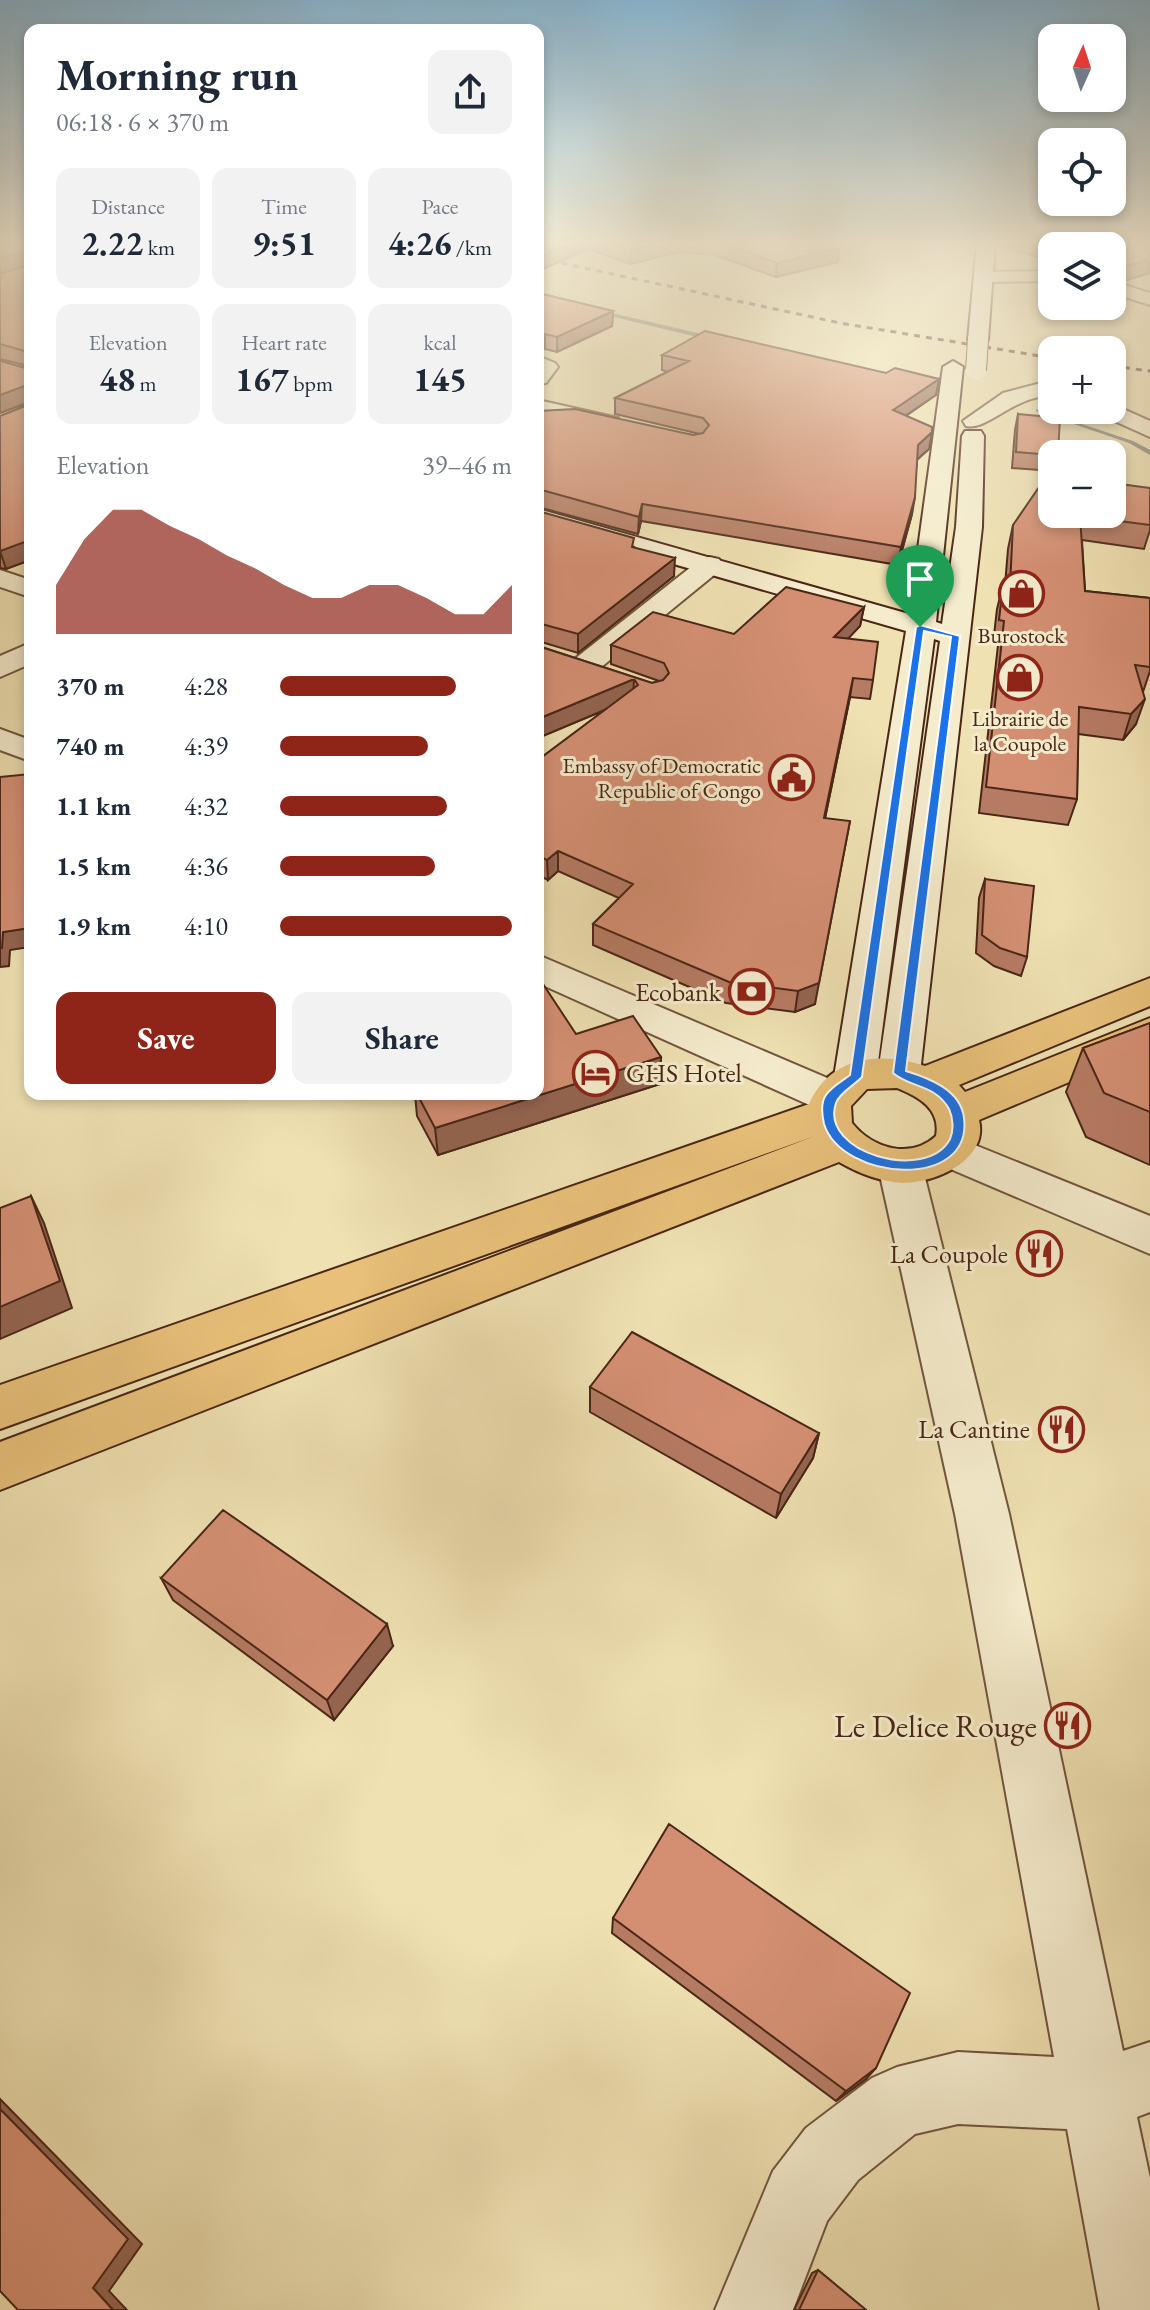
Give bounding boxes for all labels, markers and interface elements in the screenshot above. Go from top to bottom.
north arrow [1038,24,1126,112]
map controls [1038,24,1126,528]
text: Morning run [56,46,298,103]
button: share [428,50,512,134]
text: 06:18 · 6 × 370 m [56,105,229,139]
button: locate [1038,128,1126,216]
text: Distance [91,192,165,221]
text: Time [261,192,307,221]
text: Pace [422,192,458,221]
text: 2.22 [81,221,143,265]
text: 9:51 [252,221,316,265]
text: 4:26 [388,221,451,265]
button: layers [1038,232,1126,320]
text: km [143,233,175,262]
text: /km [451,233,492,262]
text: Elevation [88,328,168,357]
text: Heart rate [241,328,327,357]
text: kcal [423,328,457,357]
button: + [1038,336,1126,424]
text: 48 [99,357,135,401]
text: 167 [235,357,289,401]
text: 145 [413,357,467,401]
text: m [135,369,157,398]
text: bpm [289,369,333,398]
button: − [1038,440,1126,528]
text: Elevation [56,448,150,482]
text: 39–46 m [422,448,512,482]
pin [886,545,954,627]
icon: arrive [898,557,942,601]
shop icon: Burostock [997,570,1045,618]
place label: Burostock [978,621,1065,650]
shop icon: Librairie de la Coupole [996,653,1044,701]
text: 370 m [56,669,124,703]
text: 4:28 [184,669,228,703]
place label: Librairie de la Coupole [972,704,1069,758]
text: 740 m [56,729,124,763]
text: 4:39 [184,729,228,763]
place label: Embassy of Democratic Republic of Congo [562,751,761,805]
public building icon: Embassy of Democratic Republic of Congo [768,754,816,802]
text: 1.1 km [56,789,131,823]
text: 4:32 [184,789,228,823]
text: 1.5 km [56,849,131,883]
text: 4:36 [184,849,228,883]
text: 1.9 km [56,909,131,943]
text: 4:10 [184,909,228,943]
bank icon: Ecobank [728,968,776,1016]
place label: Ecobank [635,975,722,1009]
button: Save [56,992,276,1084]
button: Share [292,992,512,1084]
hotel icon: GHS Hotel [571,1049,619,1097]
place label: GHS Hotel [626,1056,742,1090]
restaurant icon: La Coupole [1015,1230,1063,1278]
place label: La Coupole [890,1237,1008,1271]
restaurant icon: La Cantine [1037,1405,1085,1453]
place label: La Cantine [918,1412,1030,1446]
restaurant icon: Le Delice Rouge [1044,1702,1092,1750]
place label: Le Delice Rouge [834,1705,1037,1747]

